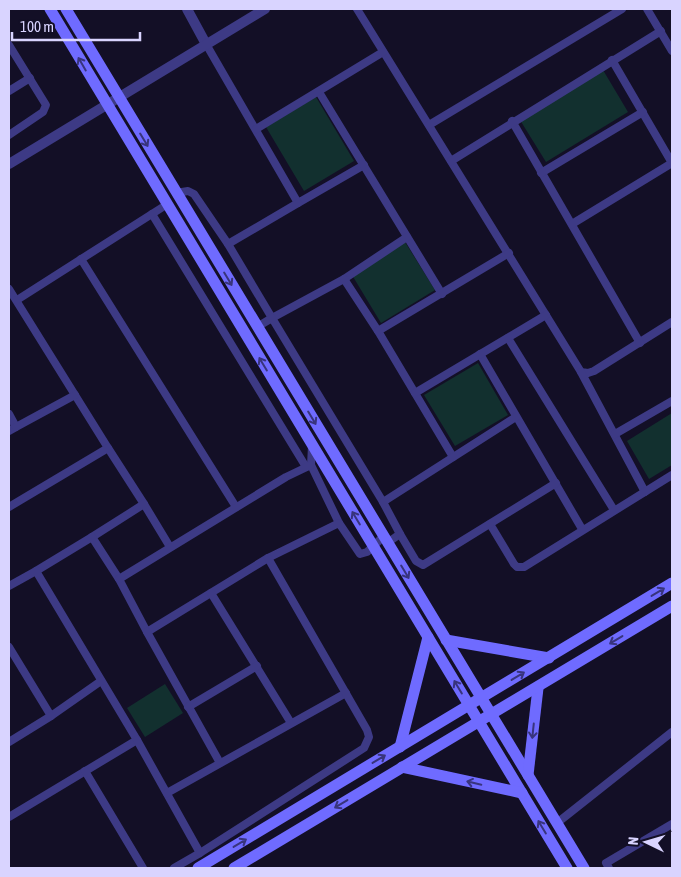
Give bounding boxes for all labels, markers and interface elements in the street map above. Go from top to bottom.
scale bar [12,10,140,42]
text: 100 m [20,18,54,35]
one-way arrow [77,57,87,71]
one-way arrow [140,133,150,147]
one-way arrow [224,272,234,286]
one-way arrow [257,358,267,372]
one-way arrow [308,411,318,425]
one-way arrow [350,512,360,526]
one-way arrow [401,565,411,579]
one-way arrow [650,587,664,597]
one-way arrow [609,636,623,646]
one-way arrow [511,670,525,680]
one-way arrow [453,681,463,695]
one-way arrow [528,723,538,739]
one-way arrow [372,754,386,764]
one-way arrow [467,778,483,787]
one-way arrow [334,800,348,810]
north arrow [621,817,671,867]
one-way arrow [536,820,546,834]
text: N [625,836,641,846]
one-way arrow [232,838,246,848]

